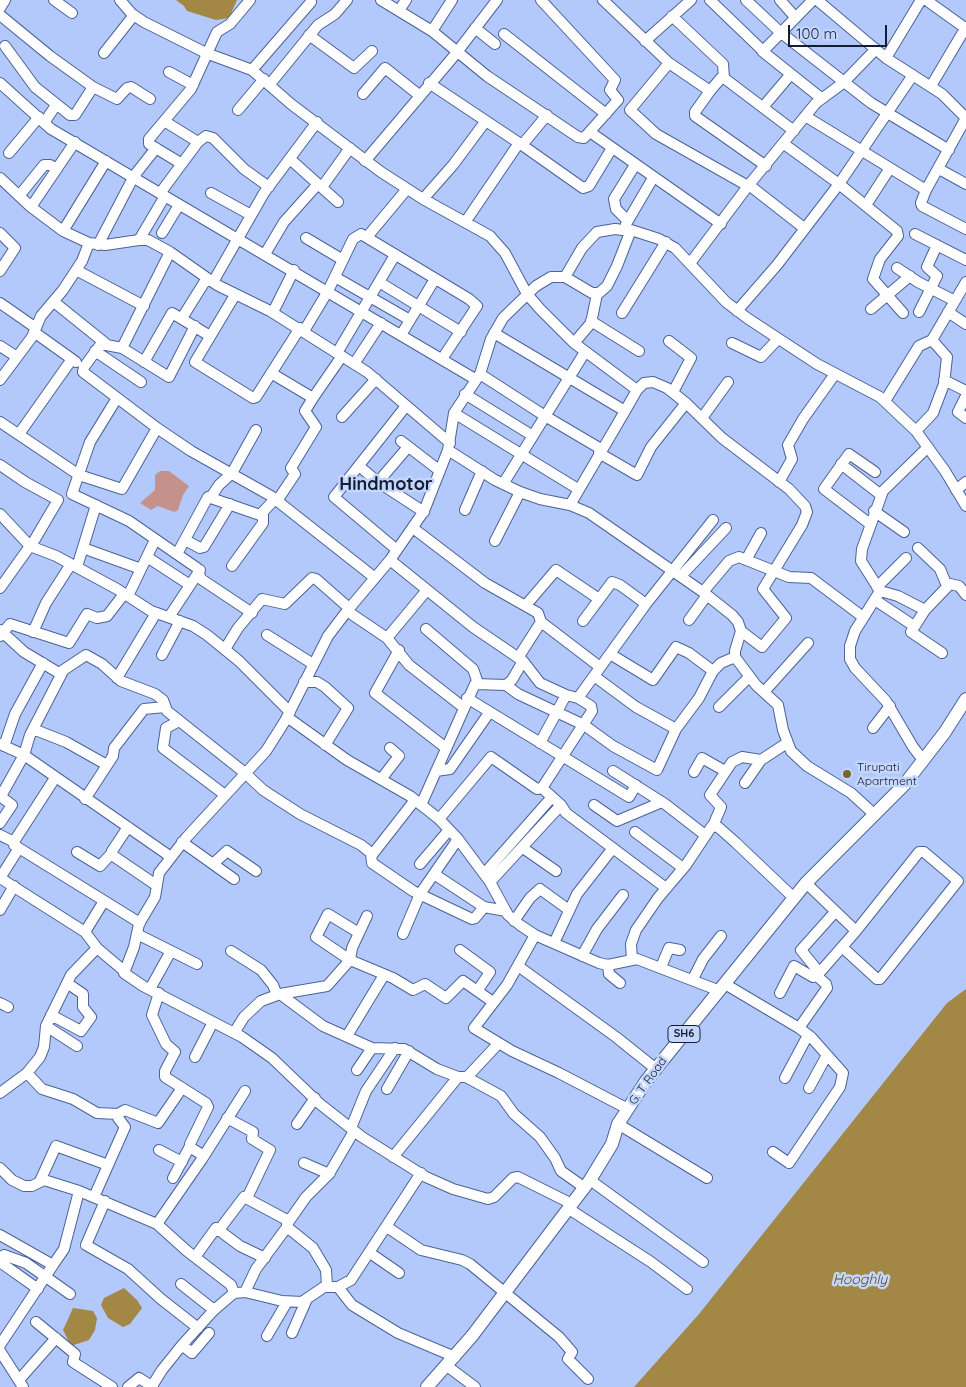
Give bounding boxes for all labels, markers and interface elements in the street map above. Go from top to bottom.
scale bar [791,15,890,47]
text: 100 m [796,24,837,43]
district label: Hindmotor [339,474,433,496]
place label: Tirupati Apartment [857,760,917,788]
marker: Tirupati Apartment [841,768,853,780]
road number: SH6 [668,1026,700,1042]
street label: G. T. Road [626,1054,670,1108]
water label: Hooghly [833,1272,887,1288]

